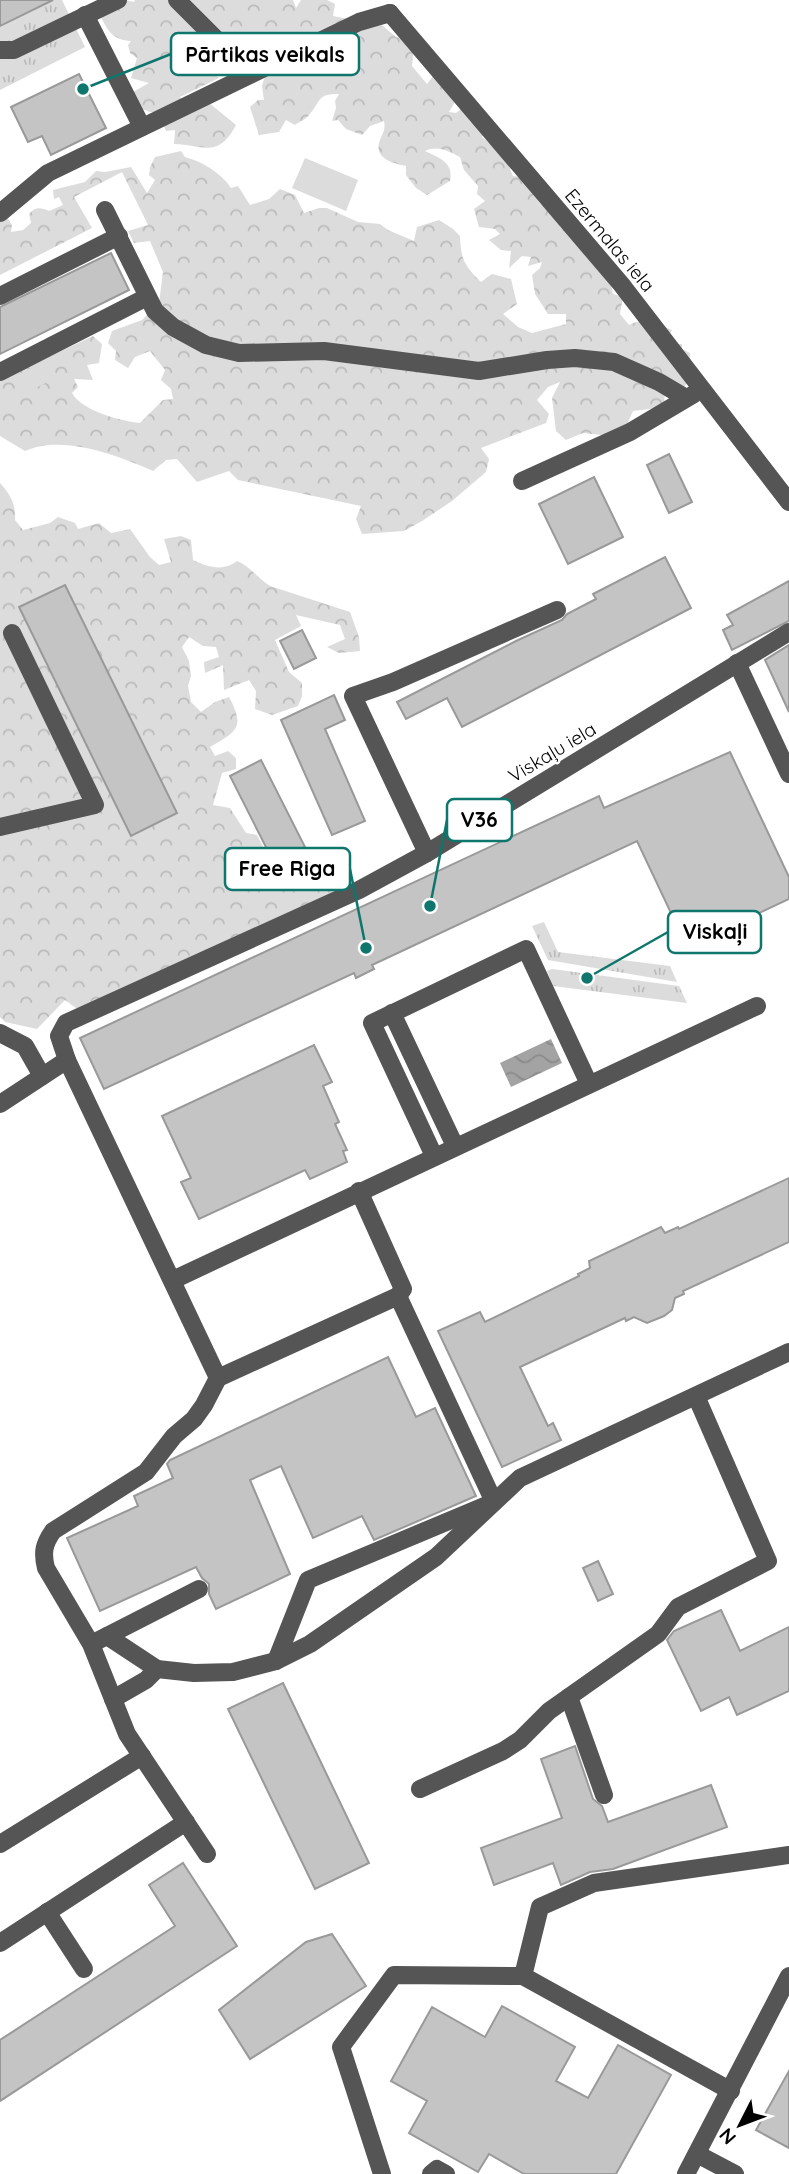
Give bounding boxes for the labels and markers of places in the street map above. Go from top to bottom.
callout: Pārtikas veikals [171,33,359,75]
callout: V36 [447,799,512,841]
callout: Free Riga [225,848,350,890]
callout: Viskaļi [668,911,761,953]

